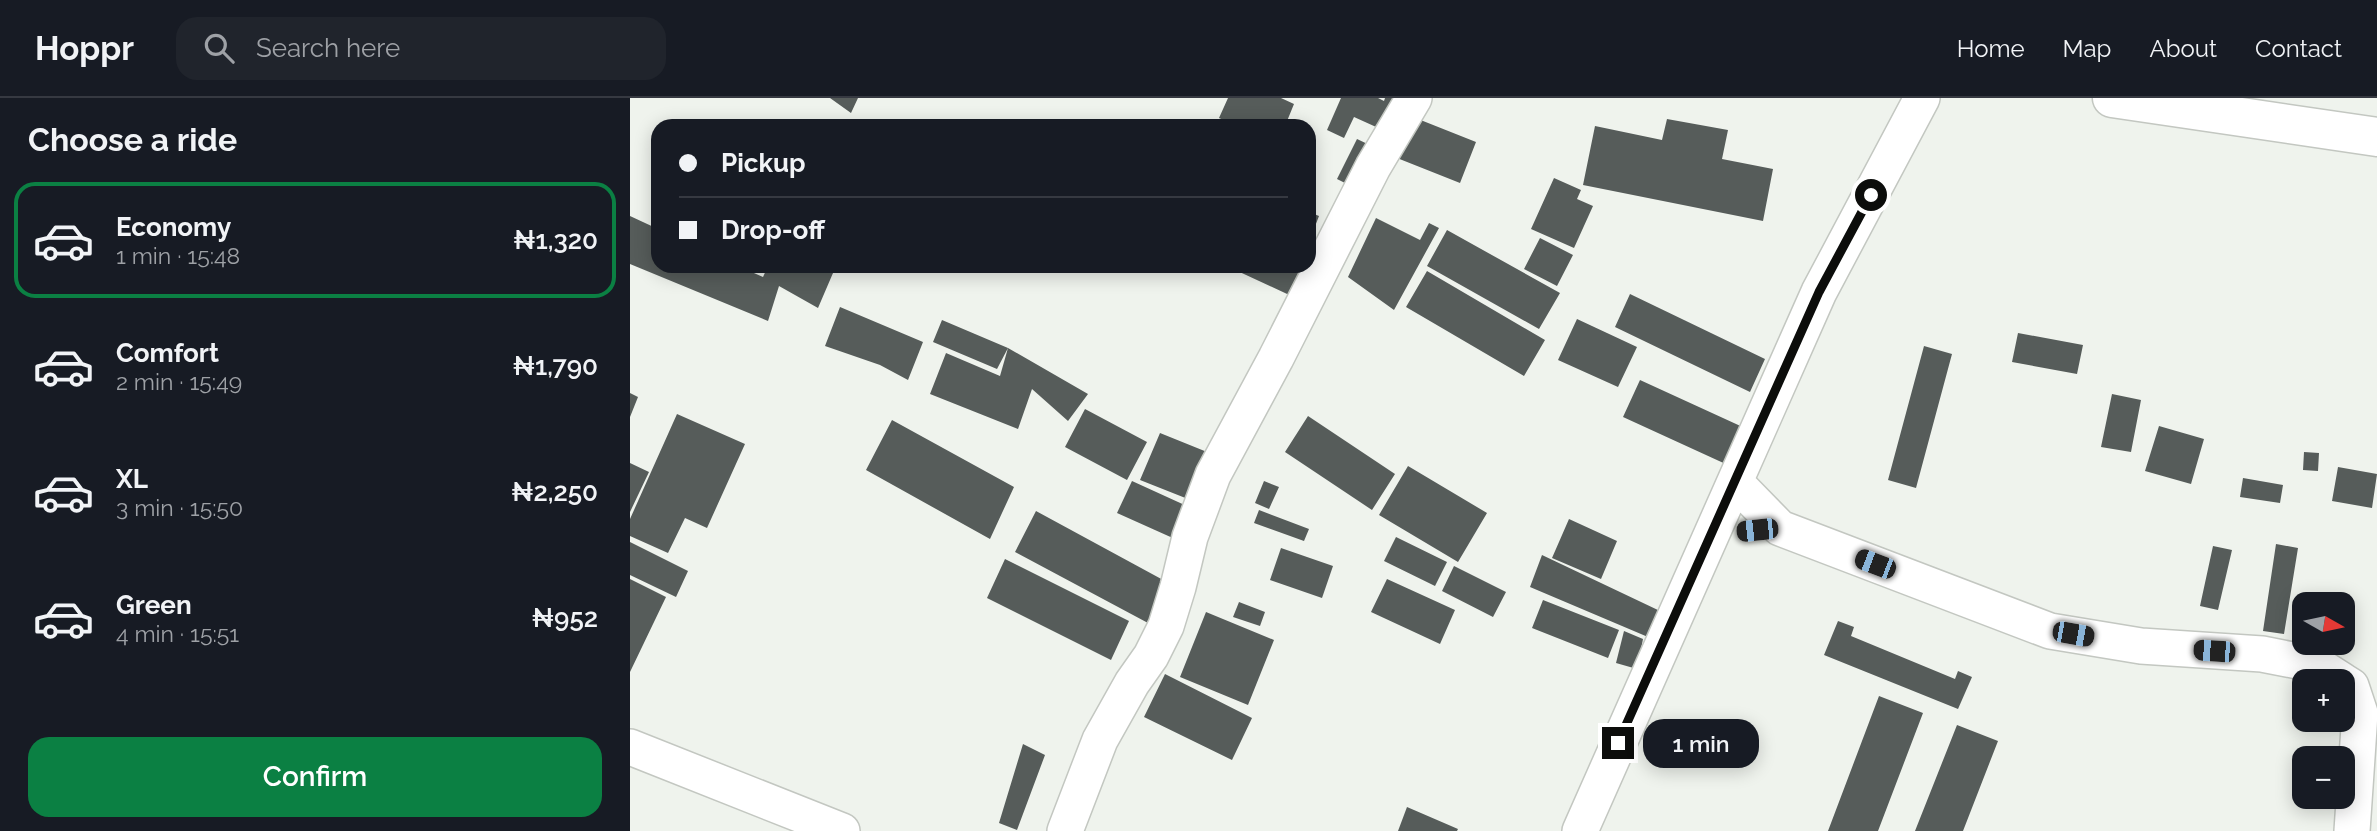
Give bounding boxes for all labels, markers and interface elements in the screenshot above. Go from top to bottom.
search box [176,17,666,80]
text: Hoppr [35,29,134,68]
icon: search [200,29,238,67]
text: Search here [256,33,400,63]
text: Home [1957,34,2025,63]
text: Map [2063,34,2111,63]
text: About [2149,34,2217,63]
text: Contact [2255,34,2342,63]
text: Choose a ride [28,121,237,158]
text: Pickup [721,148,806,178]
route start [1855,179,1887,211]
icon: car [32,209,95,272]
text: Economy [116,212,231,242]
text: Drop-off [721,215,825,245]
text: ₦1,320 [513,225,598,255]
text: 1 min · 15:48 [116,242,240,269]
icon: car [32,335,95,398]
text: Comfort [116,338,219,368]
text: ₦1,790 [513,351,598,381]
text: 2 min · 15:49 [116,368,242,395]
icon: car [32,461,95,524]
text: XL [116,464,148,494]
text: ₦2,250 [511,477,598,507]
text: 3 min · 15:50 [116,494,243,521]
car [1736,517,1779,543]
car [1852,547,1899,581]
icon: car [32,587,95,650]
text: Green [116,590,192,620]
north arrow [2292,592,2356,654]
map controls [2292,592,2355,809]
text: ₦952 [532,603,598,633]
text: 4 min · 15:51 [116,620,239,647]
car [2051,620,2096,648]
car [2193,639,2236,663]
button: + [2292,669,2355,732]
callout: 1 min [1642,718,1758,768]
route end [1602,727,1634,759]
text: 1 min [1672,730,1730,757]
button: Confirm [28,737,602,817]
button: − [2292,746,2355,809]

